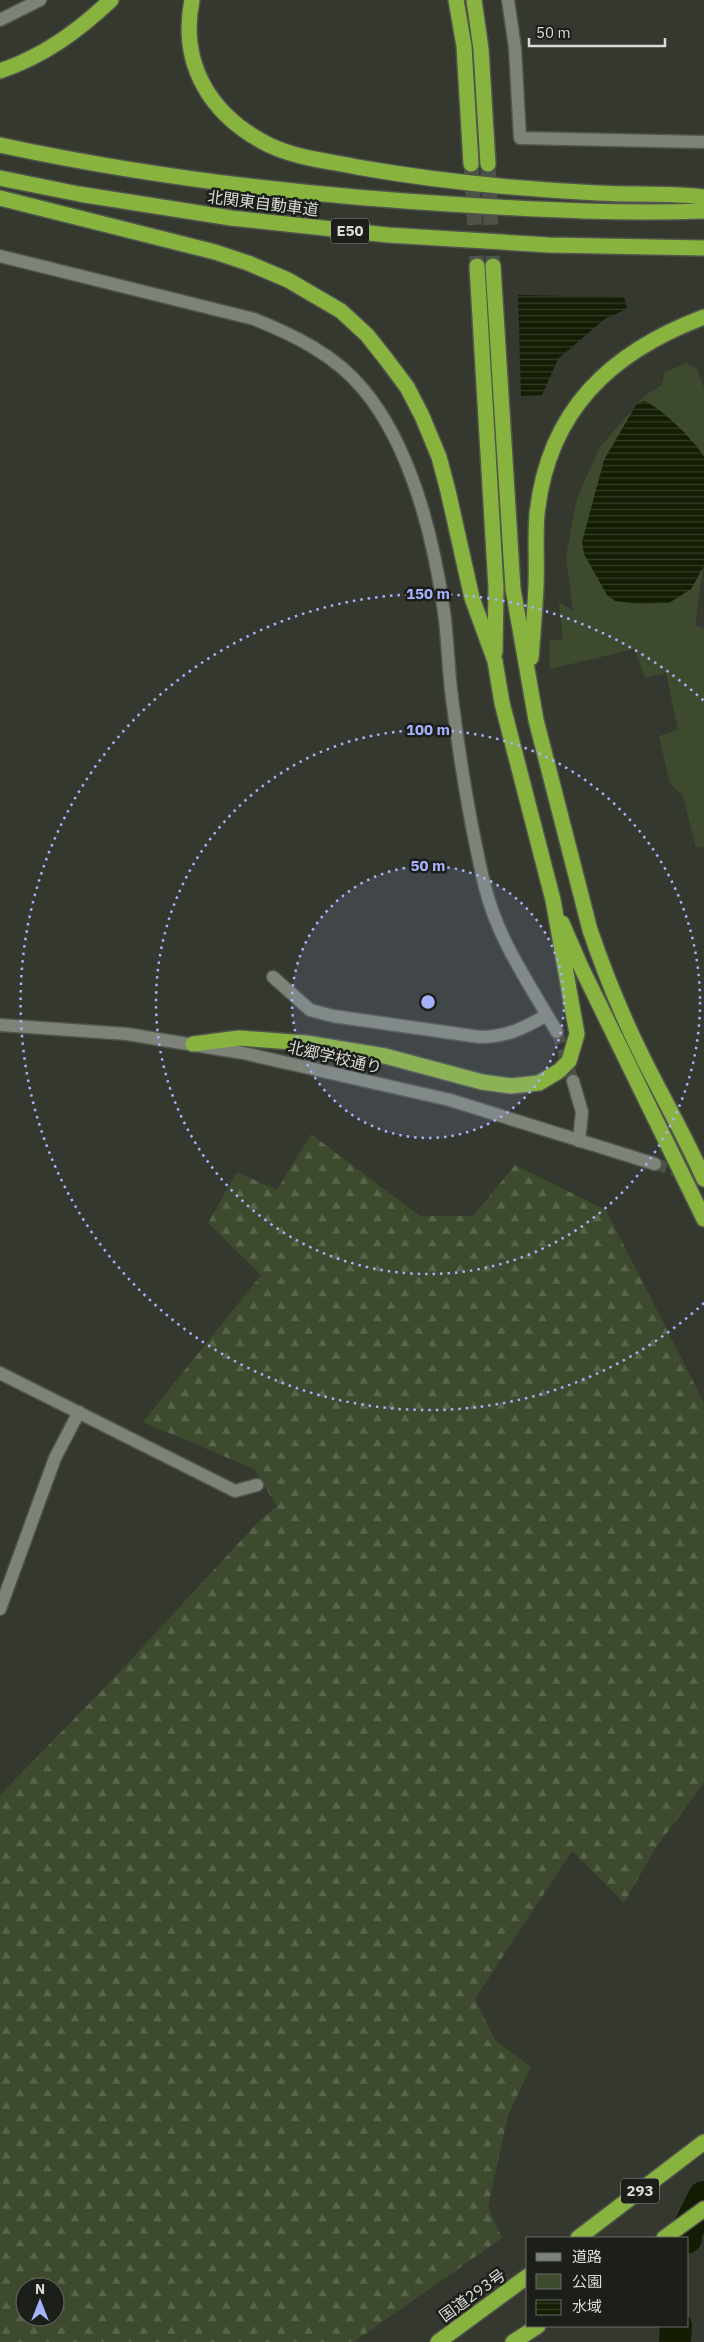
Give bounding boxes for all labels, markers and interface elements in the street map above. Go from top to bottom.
scale bar [529,15,665,47]
text: 50 m [536,23,571,42]
street label: 北関東自動車道 [206,186,320,220]
road number: E50 [331,218,369,244]
text: 150 m [406,584,450,603]
text: 100 m [406,720,450,739]
text: 50 m [411,856,445,875]
centre of rings [419,993,437,1011]
street label: 北郷学校通り [286,1036,384,1078]
road number: 293 [621,2178,659,2204]
legend [526,2237,689,2327]
text: 道路 [572,2247,602,2266]
street label: 国道293号 [435,2264,509,2326]
text: 公園 [572,2272,602,2291]
north arrow [15,2277,65,2327]
text: N [35,2280,45,2298]
text: 水域 [572,2297,602,2316]

